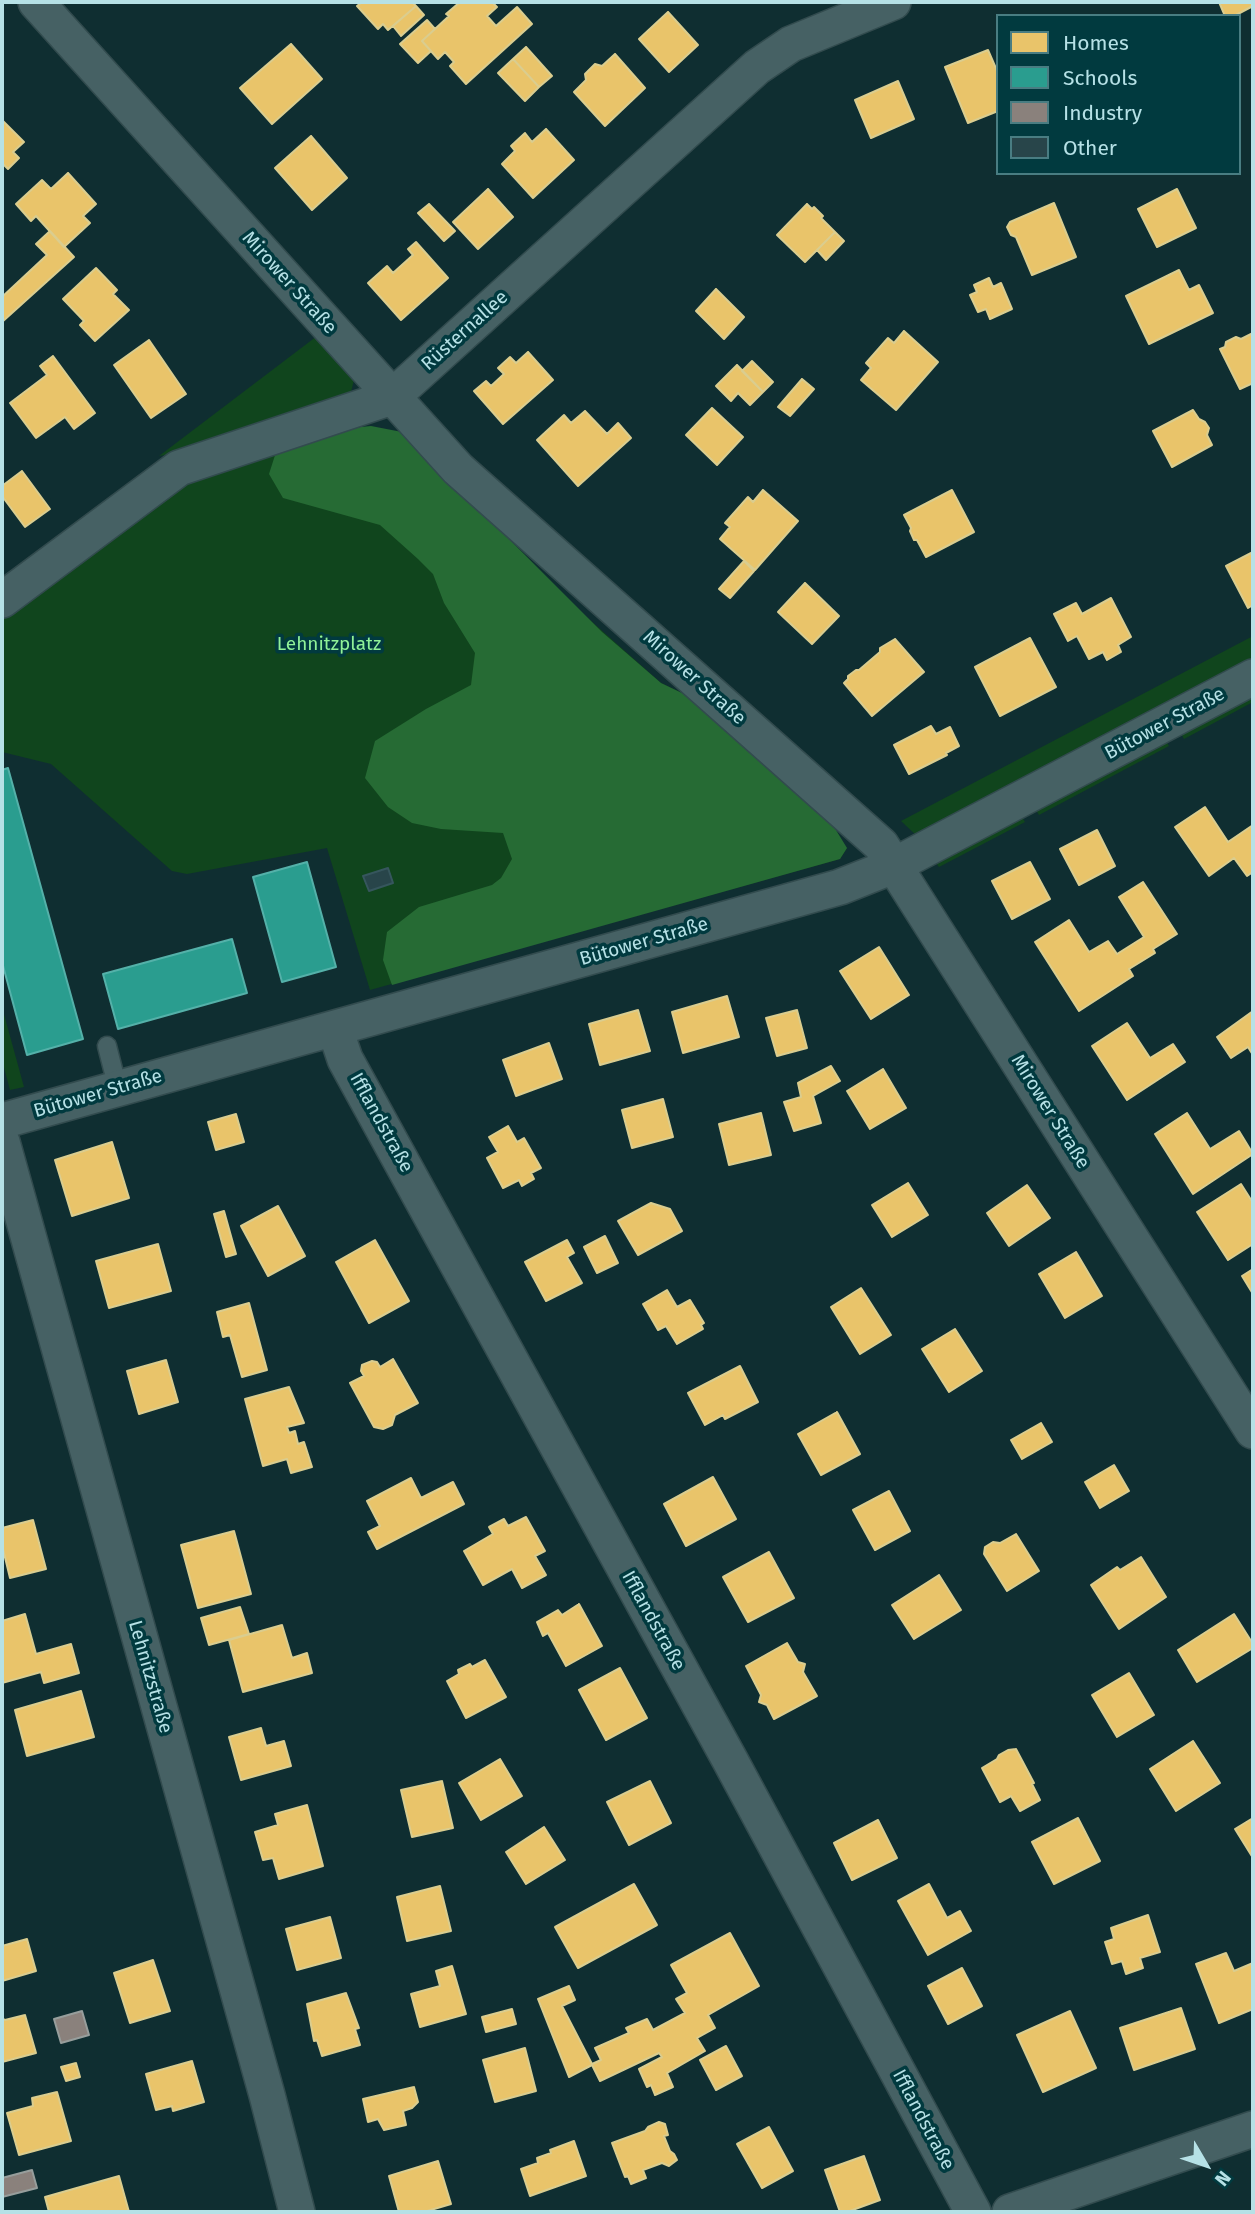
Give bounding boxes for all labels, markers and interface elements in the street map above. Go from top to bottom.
legend [996,14,1241,175]
text: Homes [1063,30,1129,56]
text: Schools [1063,65,1137,91]
text: Industry [1063,100,1142,126]
text: Other [1063,135,1117,161]
street label: Mirower Straße [237,227,341,339]
street label: Rüsternallee [417,286,513,376]
street label: Mirower Straße [638,626,750,730]
park label: Lehnitzplatz [277,634,381,656]
street label: Bütower Straße [1101,683,1229,765]
street label: Bütower Straße [577,913,711,971]
street label: Mirower Straße [1006,1051,1094,1173]
street label: Bütower Straße [31,1065,165,1123]
street label: Ifflandstraße [344,1069,418,1177]
street label: Ifflandstraße [616,1567,690,1675]
street label: Lehnitzstraße [123,1618,177,1736]
street label: Ifflandstraße [887,2066,959,2174]
north arrow [1171,2130,1241,2200]
text: N [1210,2166,1236,2191]

